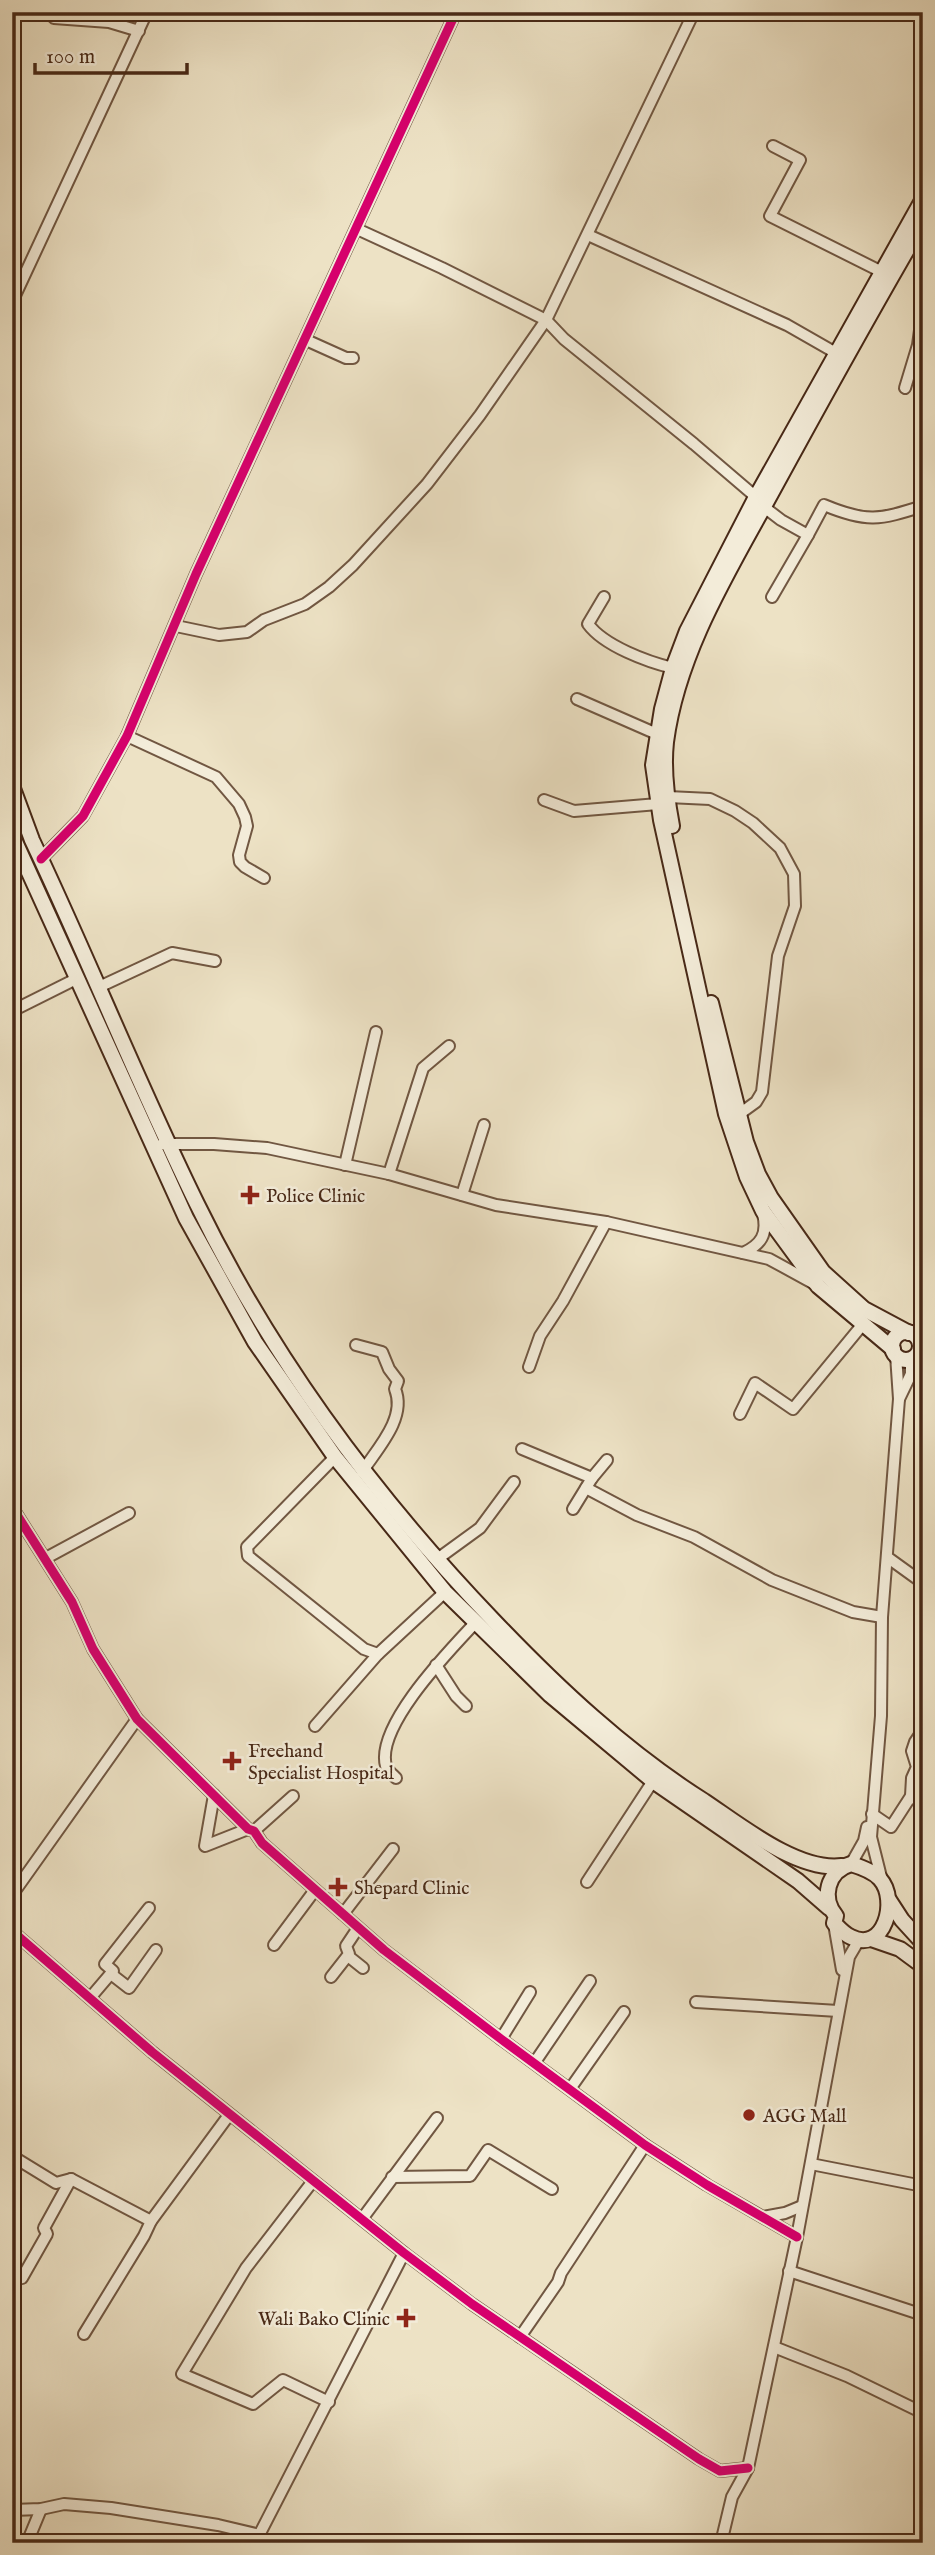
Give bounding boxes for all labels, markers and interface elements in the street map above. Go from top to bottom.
scale bar [35,32,187,76]
text: 100 m [46,44,95,71]
marker: Police Clinic [240,1185,260,1205]
place label: Police Clinic [266,1185,365,1209]
place label: Freehand Specialist Hospital [248,1740,395,1786]
marker: Freehand Specialist Hospital [222,1751,242,1771]
marker: Shepard Clinic [328,1877,348,1897]
place label: Shepard Clinic [354,1877,469,1901]
place label: AGG Mall [762,2105,847,2129]
marker: AGG Mall [741,2107,757,2123]
place label: Wali Bako Clinic [258,2308,390,2332]
marker: Wali Bako Clinic [396,2308,416,2328]

